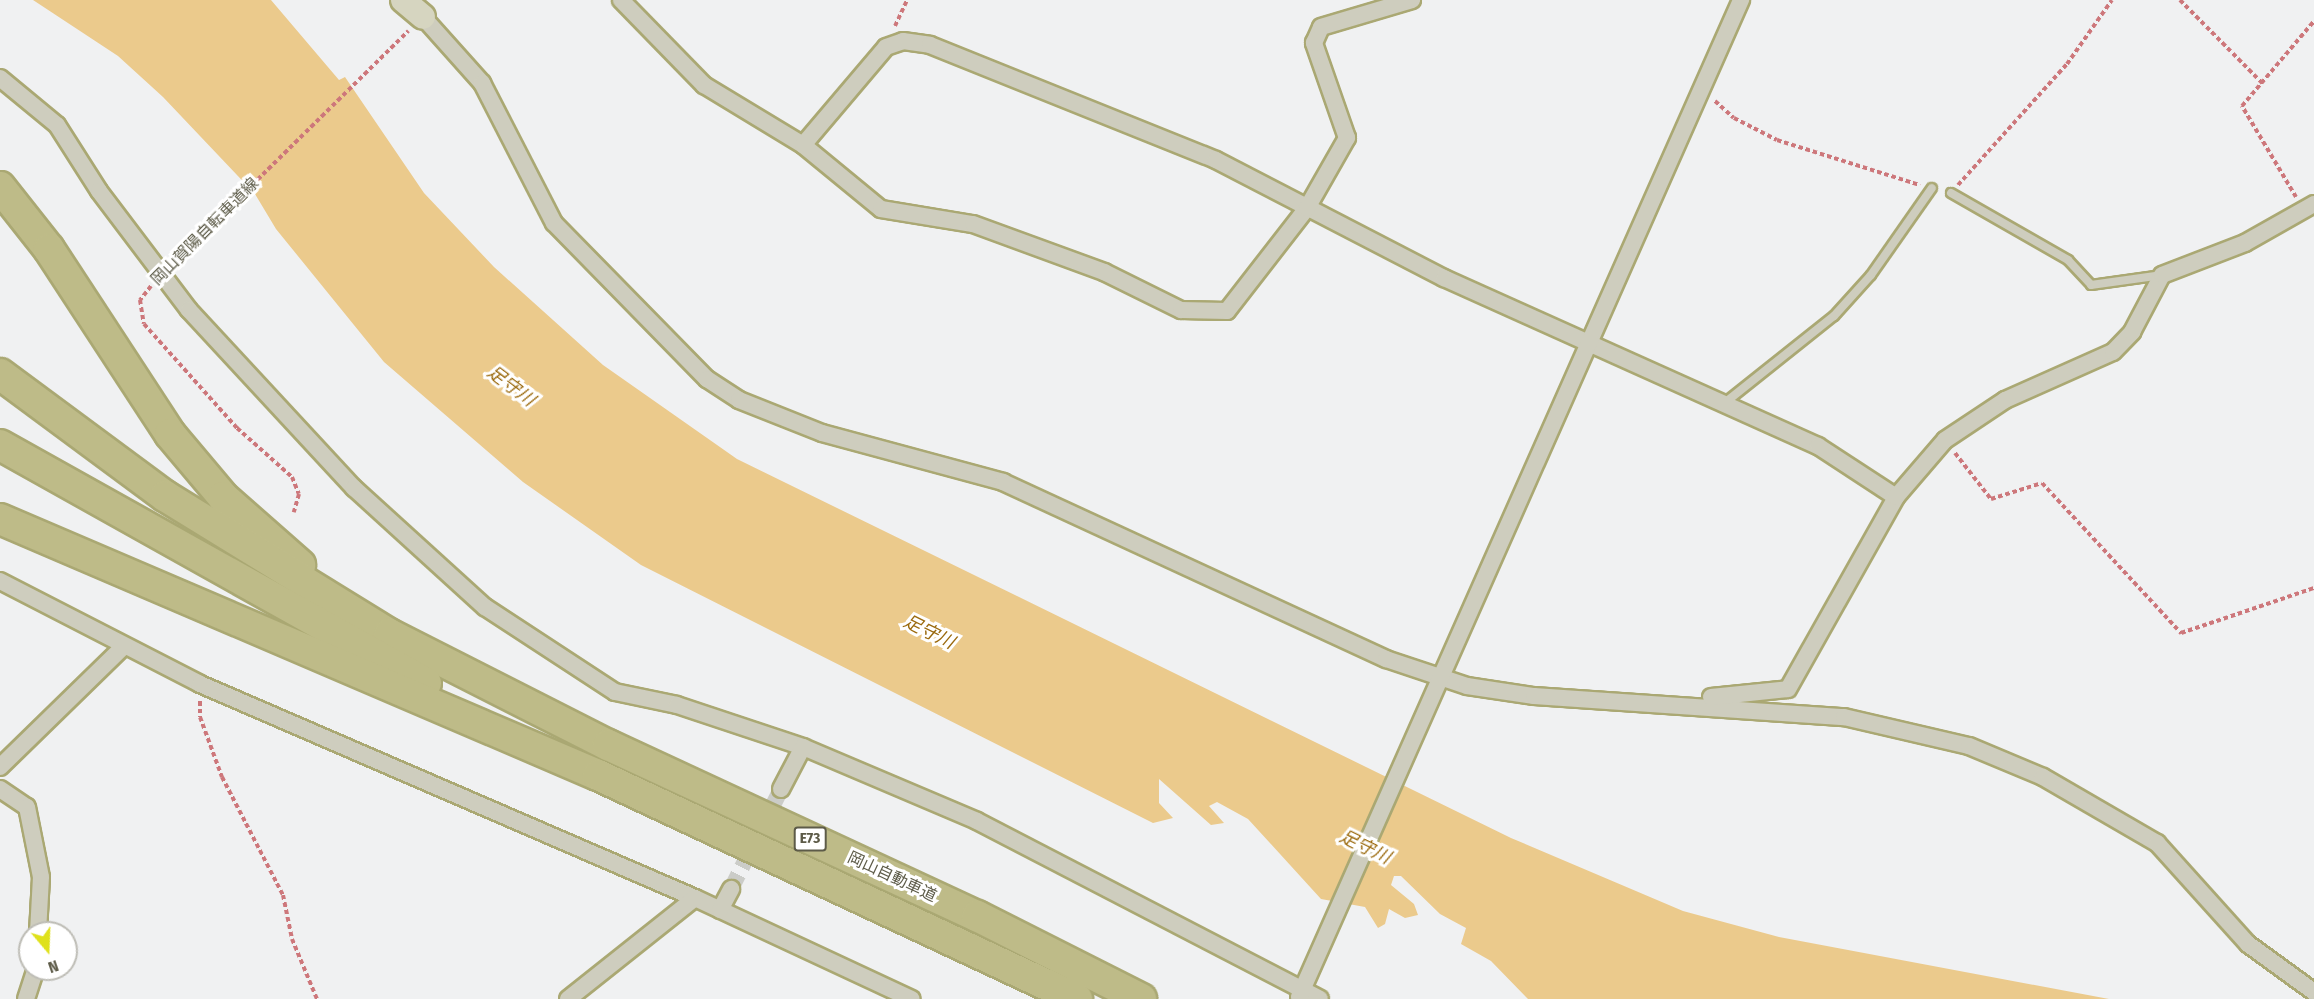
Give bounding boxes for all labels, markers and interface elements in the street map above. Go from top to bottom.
street label: 岡山賀陽自転車道線 [147,174,263,290]
water label: 足守川 [483,361,539,411]
water label: 足守川 [900,610,958,654]
water label: 足守川 [1336,825,1394,869]
road number: E73 [794,827,826,851]
street label: 岡山自動車道 [844,848,940,906]
north arrow [18,921,78,981]
text: N [46,956,61,977]

